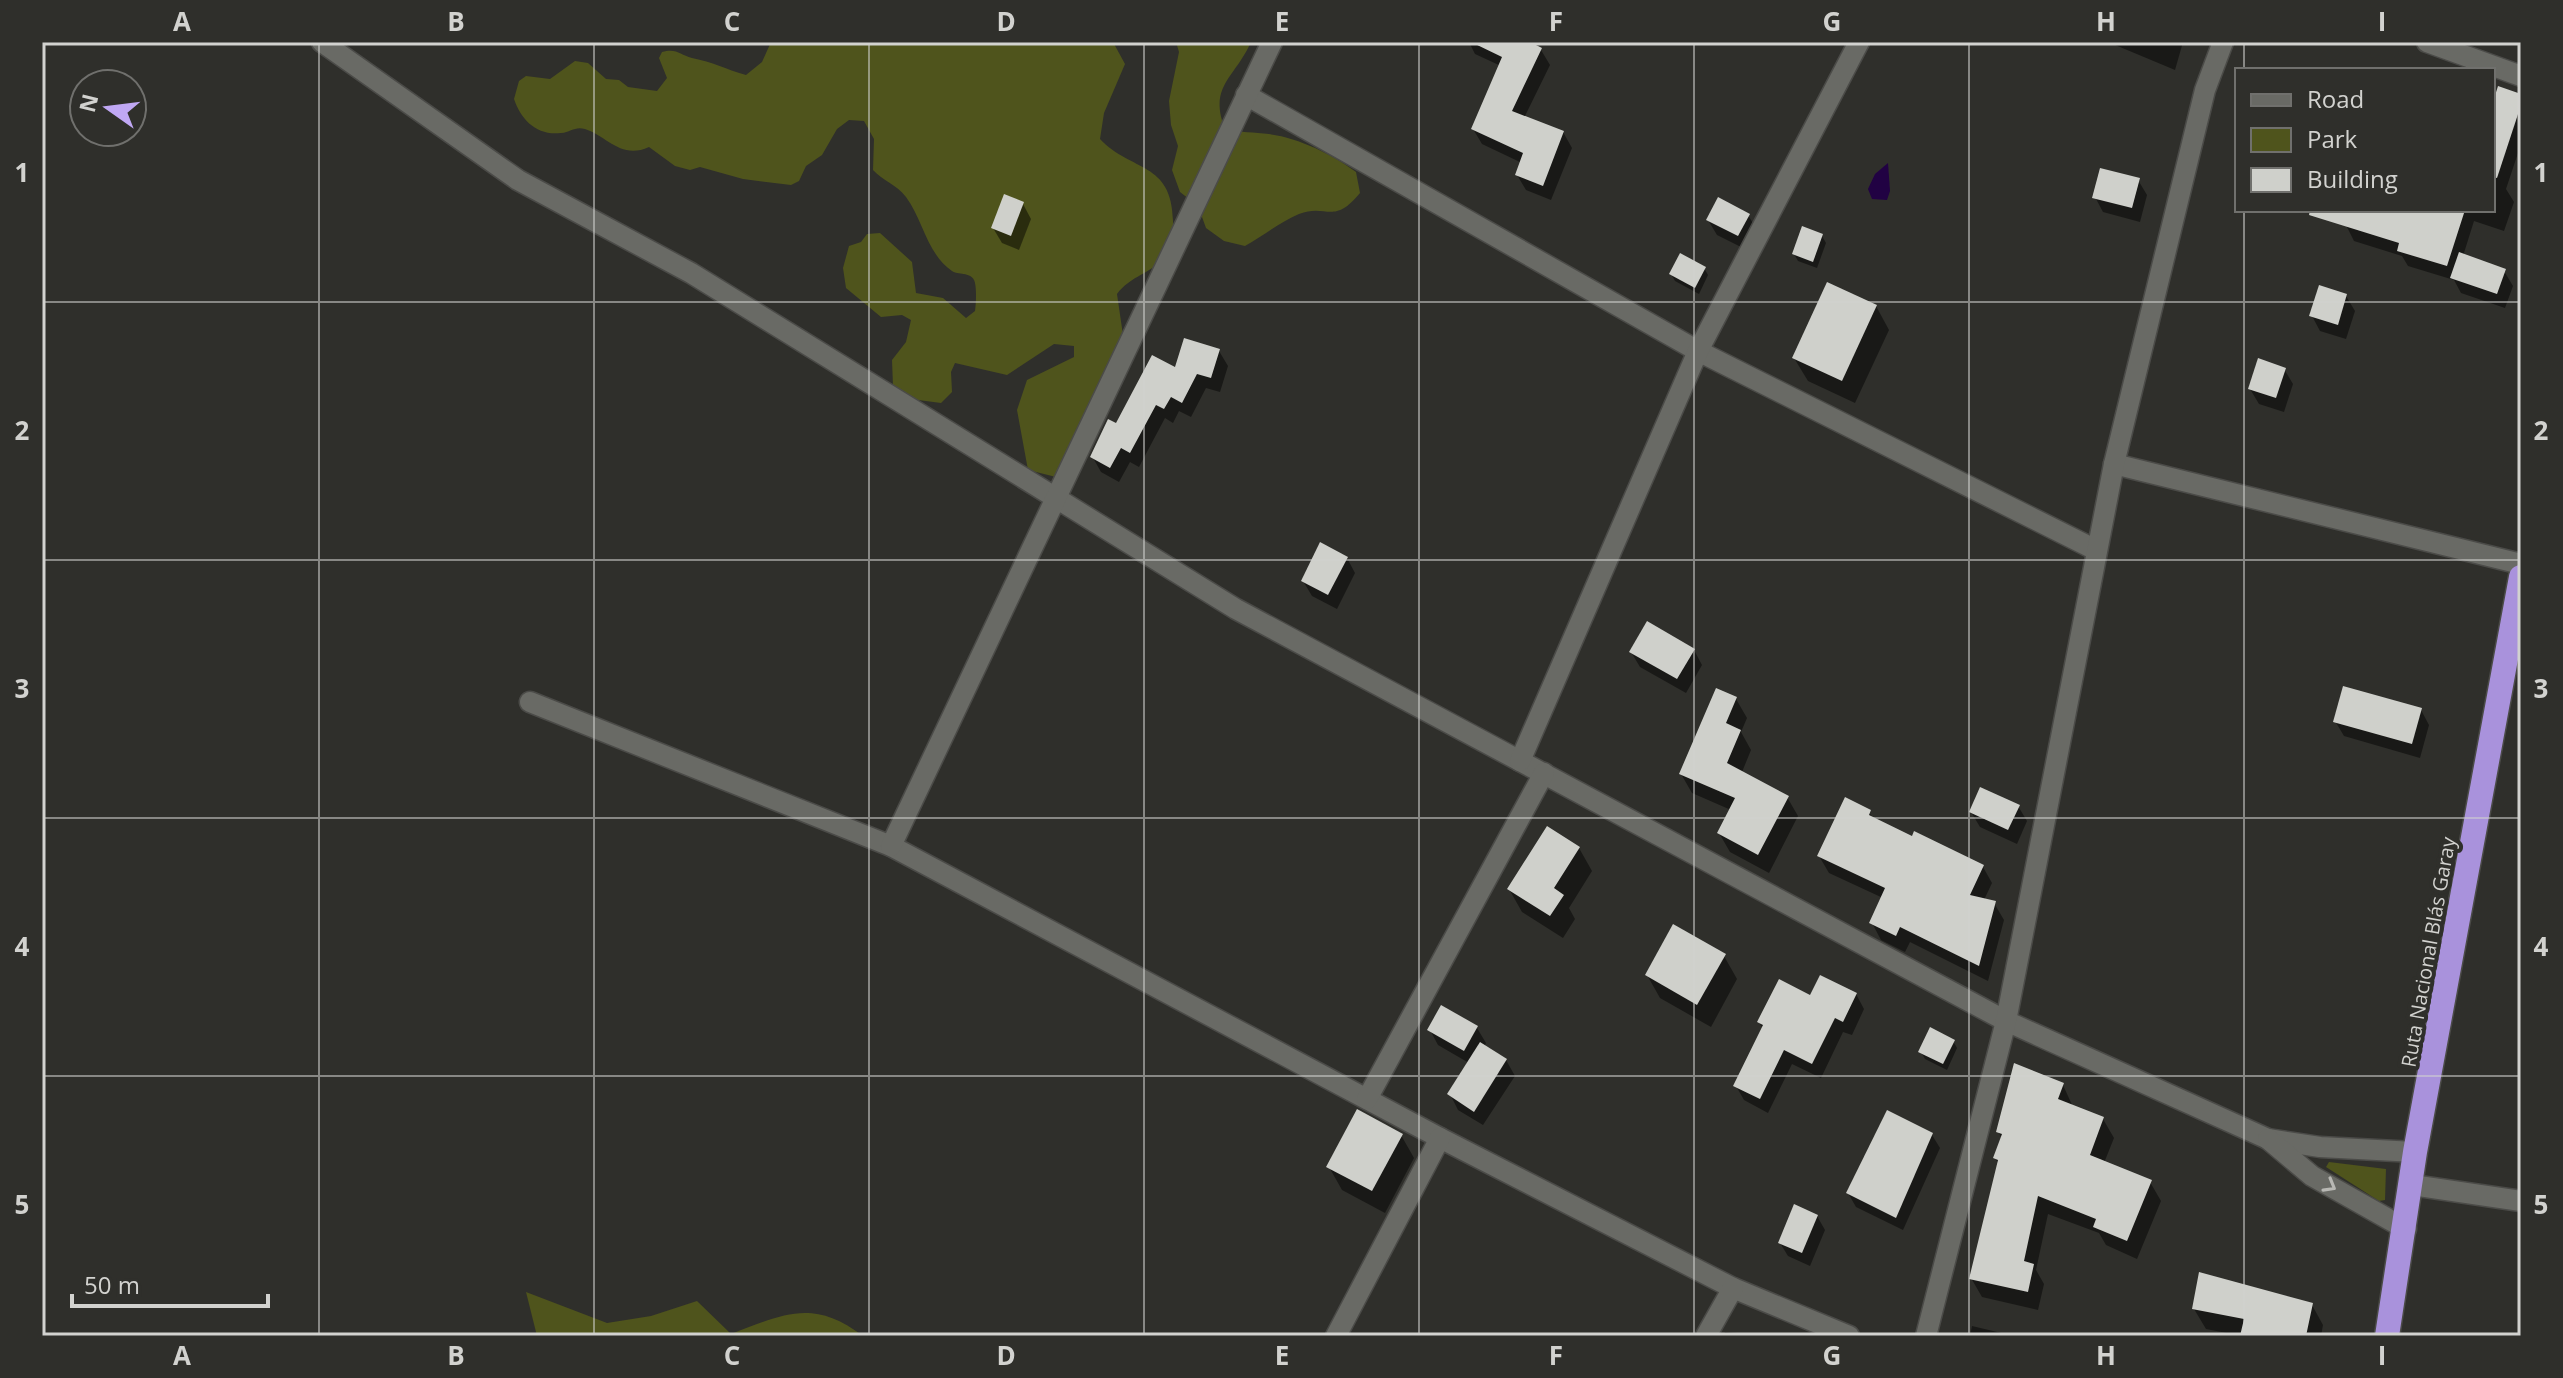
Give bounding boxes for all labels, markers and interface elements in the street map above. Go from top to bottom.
text: A [173,3,191,39]
text: B [447,3,465,39]
text: C [724,3,740,39]
text: D [996,3,1016,39]
text: E [1275,3,1289,39]
text: F [1549,3,1563,39]
text: G [1823,3,1841,39]
text: H [2096,3,2116,39]
text: I [2378,3,2386,39]
north arrow [68,68,148,148]
legend [2235,68,2495,212]
text: Road [2307,82,2364,115]
text: N [71,91,104,115]
text: Park [2307,122,2358,155]
text: 1 [15,154,29,190]
text: 1 [2534,154,2548,190]
text: Building [2307,162,2398,195]
text: 2 [15,412,30,448]
text: 2 [2534,412,2549,448]
text: 3 [15,670,29,706]
text: 3 [2534,670,2548,706]
street label: Ruta Nacional Blás Garay [2394,834,2462,1069]
text: 4 [15,928,30,964]
text: 4 [2534,928,2549,964]
one-way arrow [2322,1176,2336,1192]
text: 5 [15,1186,29,1222]
text: 5 [2534,1186,2548,1222]
scale bar [72,1258,268,1308]
text: 50 m [84,1268,140,1301]
text: A [173,1337,191,1373]
text: B [447,1337,465,1373]
text: C [724,1337,740,1373]
text: D [996,1337,1016,1373]
text: E [1275,1337,1289,1373]
text: F [1549,1337,1563,1373]
text: G [1823,1337,1841,1373]
text: H [2096,1337,2116,1373]
text: I [2378,1337,2386,1373]

